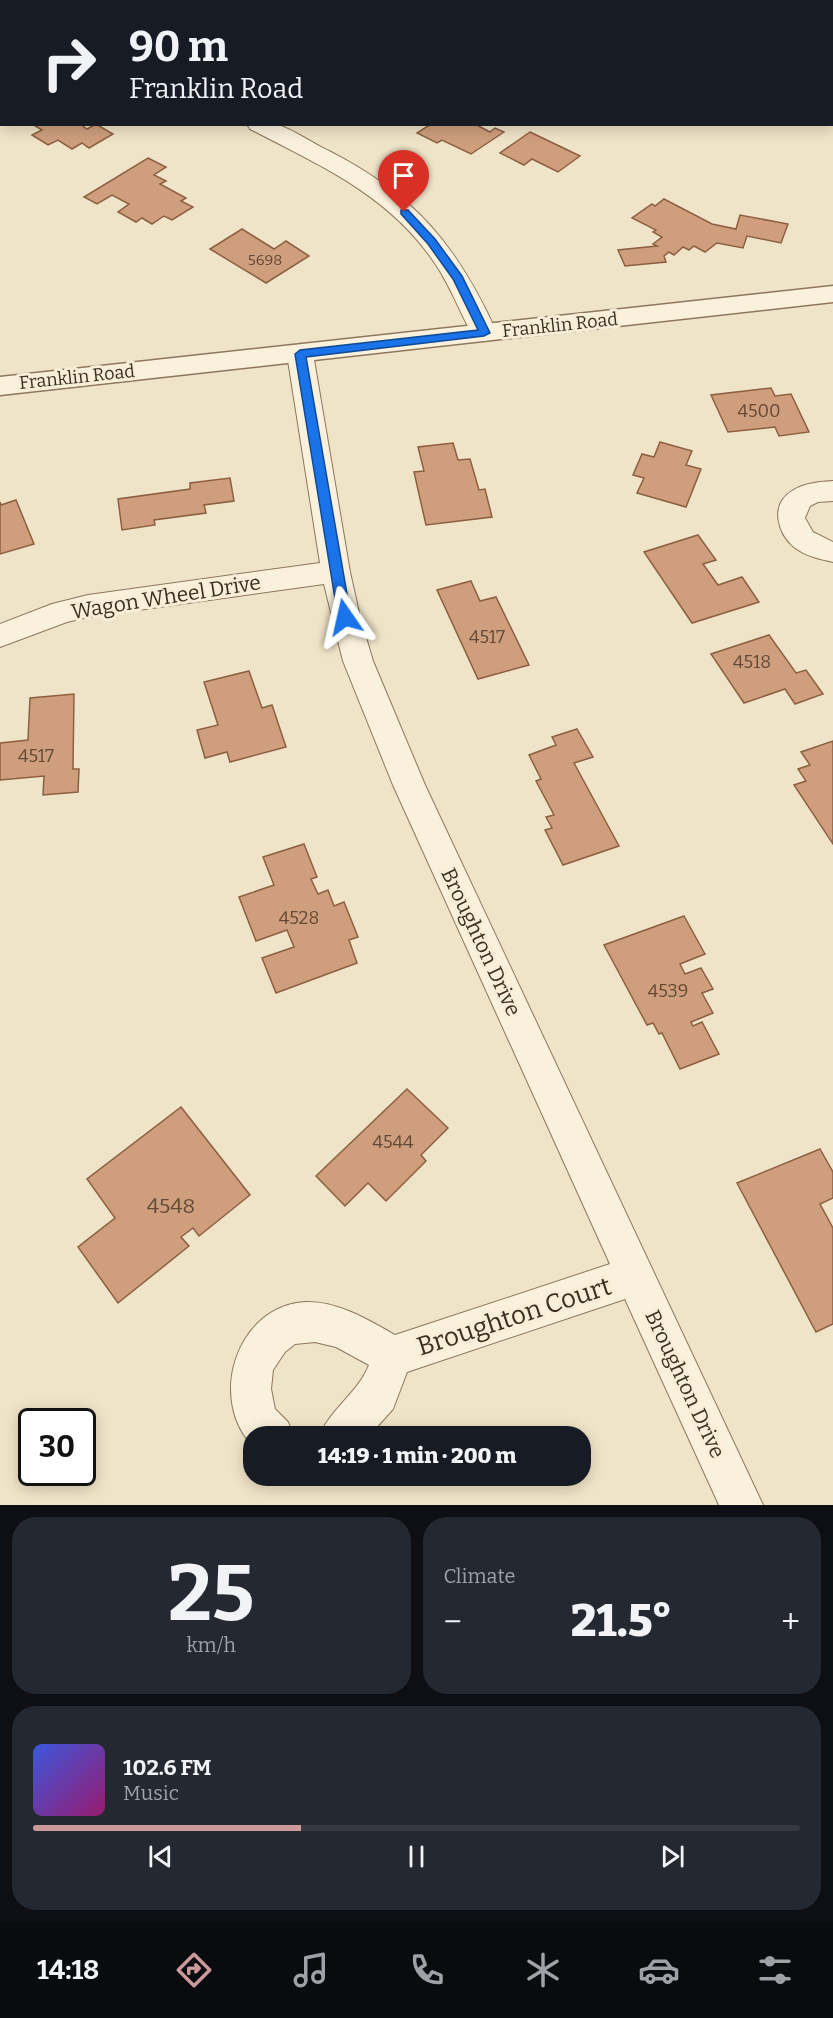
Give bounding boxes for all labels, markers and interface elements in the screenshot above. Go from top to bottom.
text: 90 m [129,22,228,72]
icon: right [30,24,108,102]
text: Franklin Road [129,73,303,105]
pin [378,150,429,212]
icon: arrive [387,159,420,192]
house number: 5698 [248,251,282,269]
street label: Franklin Road [501,308,619,342]
street label: Franklin Road [18,360,136,394]
house number: 4500 [737,400,781,422]
street label: Wagon Wheel Drive [69,569,263,625]
position arrow [313,585,377,649]
house number: 4517 [469,626,505,648]
house number: 4518 [733,651,771,673]
house number: 4517 [18,745,54,767]
street label: Broughton Drive [435,864,527,1020]
house number: 4528 [279,907,319,929]
house number: 4539 [648,980,688,1002]
house number: 4544 [372,1131,414,1153]
house number: 4548 [147,1193,195,1219]
street label: Broughton Court [413,1270,616,1362]
street label: Broughton Drive [639,1306,731,1462]
speed limit sign: 30 [18,1408,96,1486]
text: 14:19 · 1 min · 200 m [318,1442,516,1469]
text: 25 [168,1547,255,1641]
text: Climate [444,1564,515,1588]
text: 21.5° [571,1594,672,1648]
text: − [444,1602,462,1642]
text: + [781,1602,800,1642]
text: km/h [187,1633,236,1657]
text: 102.6 FM [123,1754,212,1781]
text: Music [123,1781,179,1805]
icon: previous [144,1840,177,1873]
icon: pause [400,1840,433,1873]
icon: next [656,1840,689,1873]
icon: directions [173,1949,215,1991]
icon: music [290,1949,332,1991]
icon: phone [406,1949,448,1991]
icon: climate [522,1949,564,1991]
icon: car [638,1949,680,1991]
icon: filters [754,1949,796,1991]
text: 14:18 [37,1954,99,1986]

